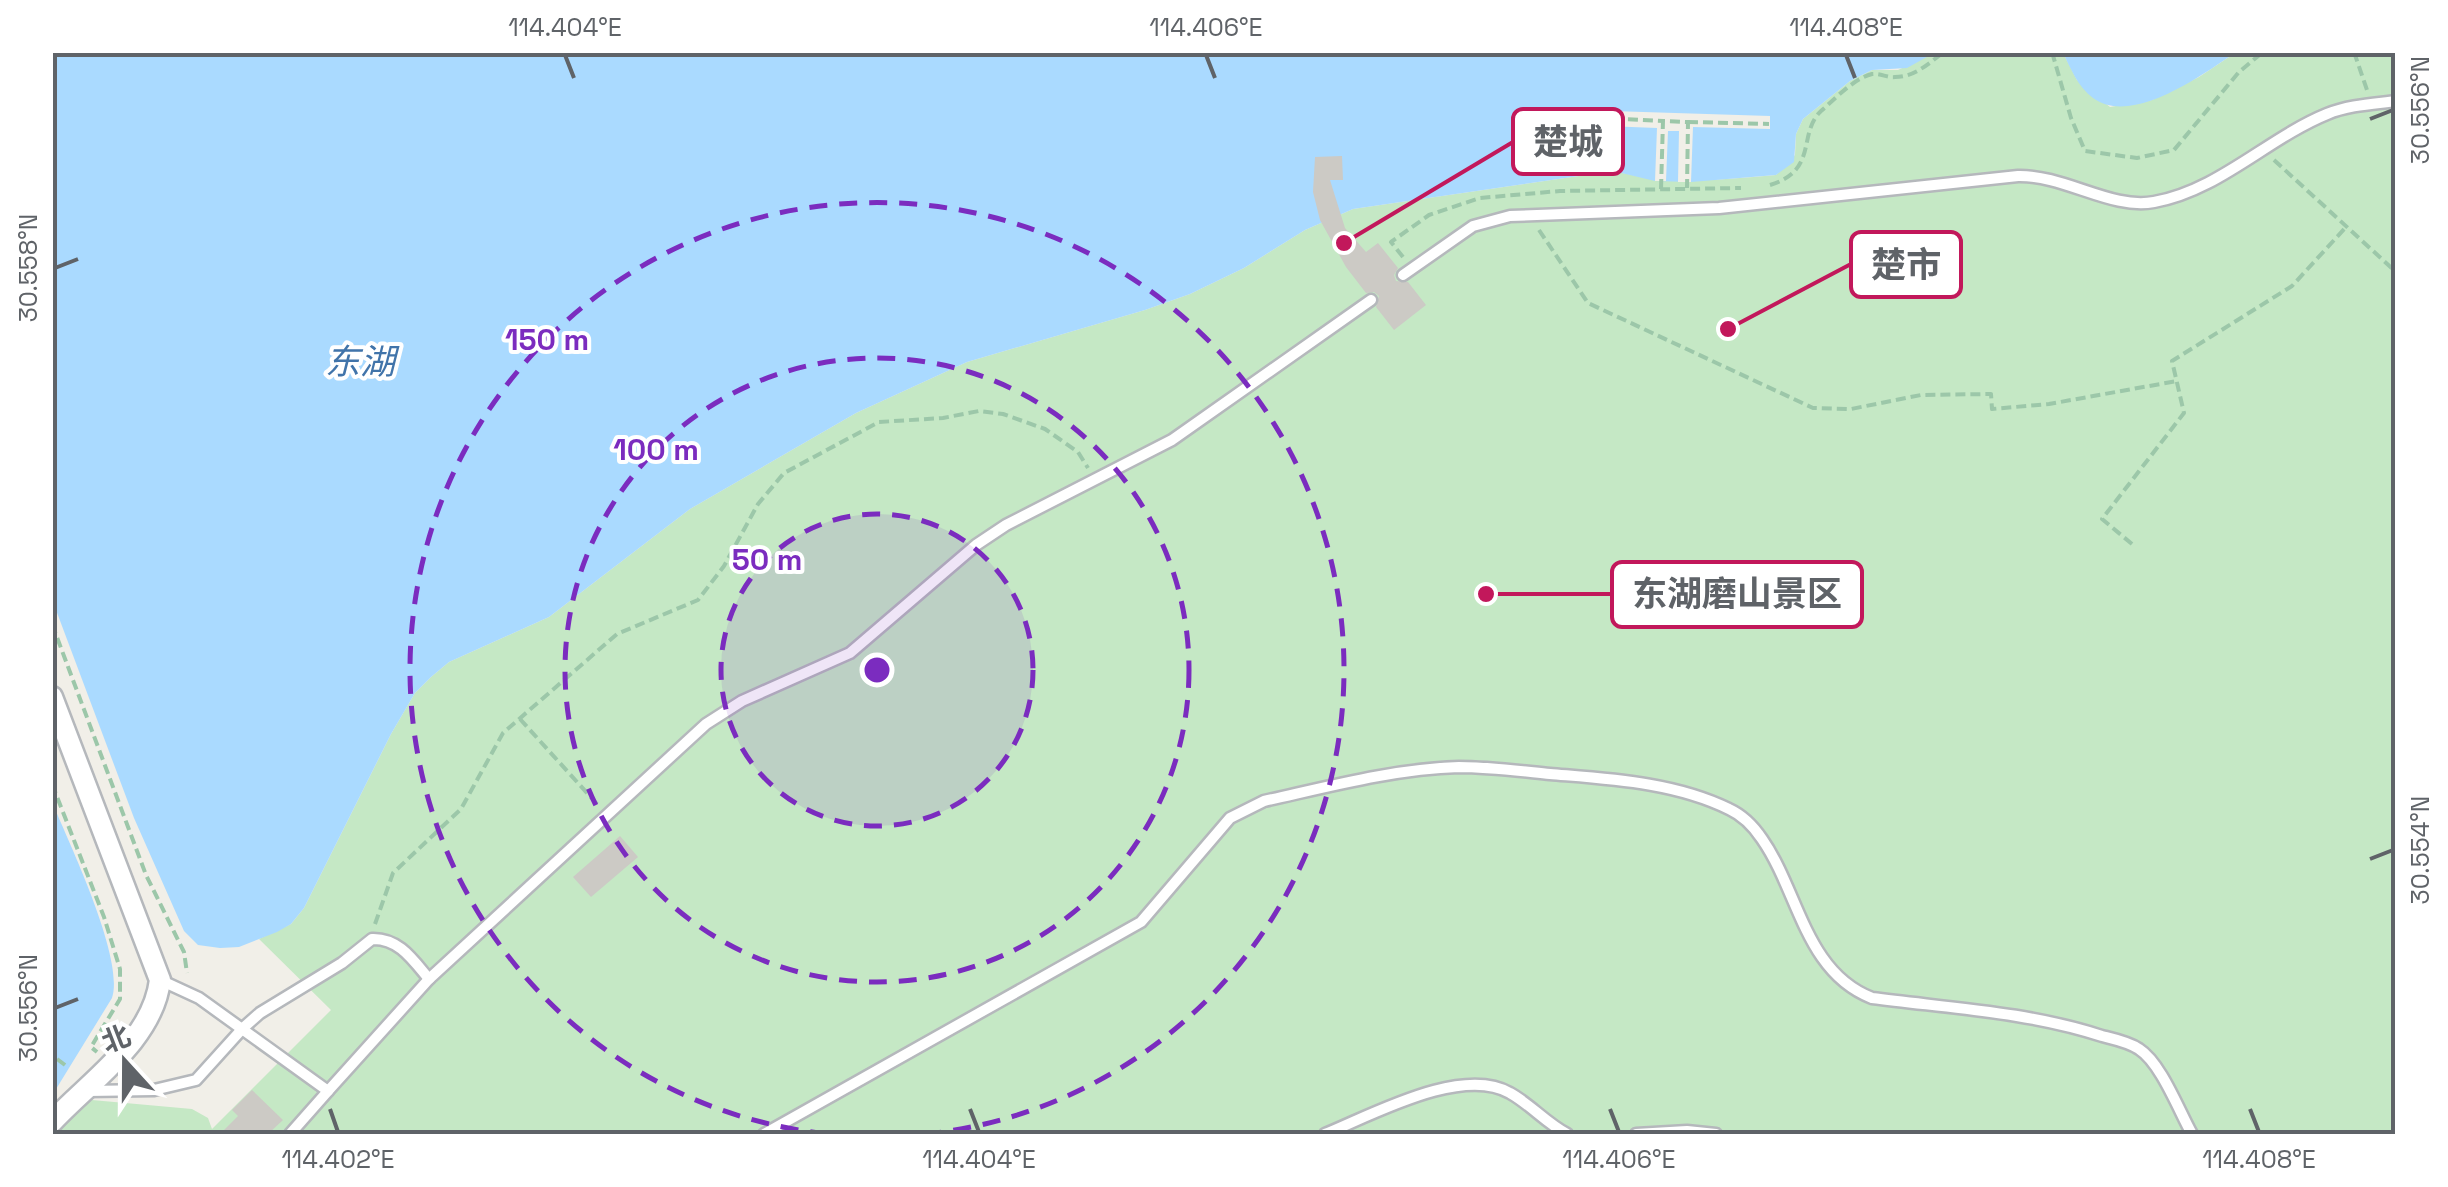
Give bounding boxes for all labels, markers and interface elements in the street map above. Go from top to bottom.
text: 114.404°E [508,11,622,43]
text: 114.406°E [1149,11,1263,43]
text: 114.408°E [1789,11,1903,43]
text: 30.556°N [2404,56,2436,164]
callout: 楚城 [1513,109,1623,174]
text: 楚城 [1533,120,1603,164]
text: 30.558°N [12,214,44,322]
callout: 楚市 [1851,232,1961,297]
text: 楚市 [1871,243,1941,287]
text: 150 m [505,320,589,359]
water label: 东湖 [325,340,400,384]
text: 100 m [613,430,699,469]
text: 50 m [732,540,802,579]
callout: 东湖磨山景区 [1612,562,1862,627]
text: 东湖磨山景区 [1632,572,1842,616]
centre of rings [859,652,895,688]
text: 30.554°N [2404,796,2436,904]
text: 30.556°N [12,954,44,1062]
north arrow [75,1012,175,1112]
text: 北 [97,1017,136,1060]
text: 114.402°E [281,1143,395,1175]
text: 114.404°E [922,1143,1036,1175]
text: 114.406°E [1562,1143,1676,1175]
text: 114.408°E [2202,1143,2316,1175]

